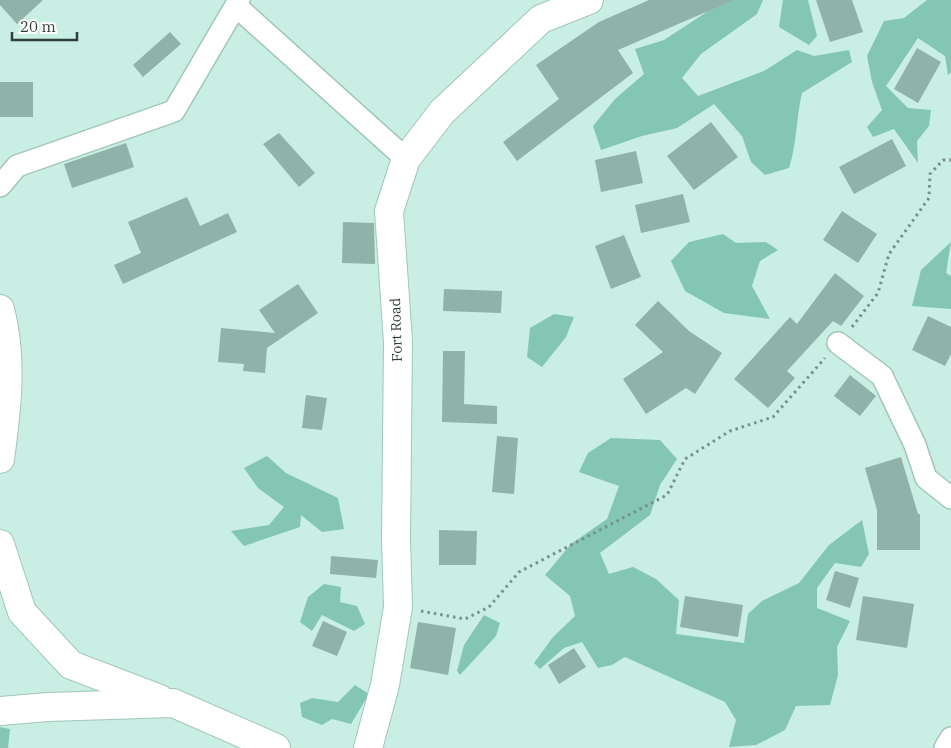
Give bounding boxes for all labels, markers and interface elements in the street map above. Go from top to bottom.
scale bar [12,10,78,42]
text: 20 m [20,17,56,36]
street label: Fort Road [386,297,406,362]

